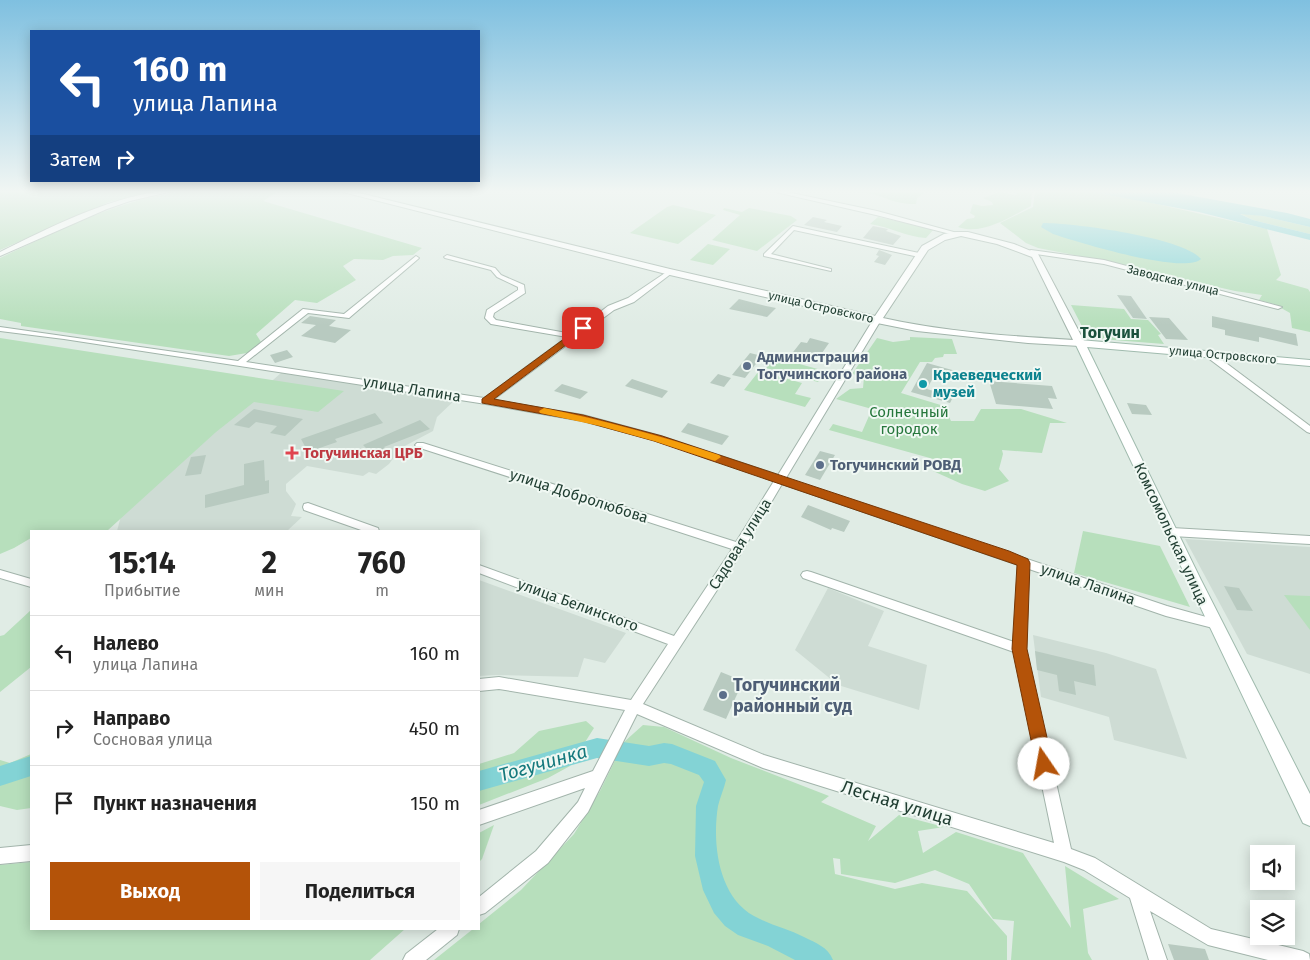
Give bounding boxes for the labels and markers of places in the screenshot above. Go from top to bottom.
pin [562,307,604,349]
place label: Администрация Тогучинского района [756,348,907,383]
marker: Администрация Тогучинского района [741,360,753,372]
place label: Краеведческий музей [933,366,1042,401]
marker: Краеведческий музей [917,378,929,390]
place label: Тогучинская ЦРБ [303,444,423,462]
marker: Тогучинская ЦРБ [285,446,299,460]
place label: Тогучинский РОВД [830,456,962,474]
marker: Тогучинский РОВД [814,459,826,471]
place label: Тогучинский районный суд [733,674,852,717]
marker: Тогучинский районный суд [717,689,729,701]

